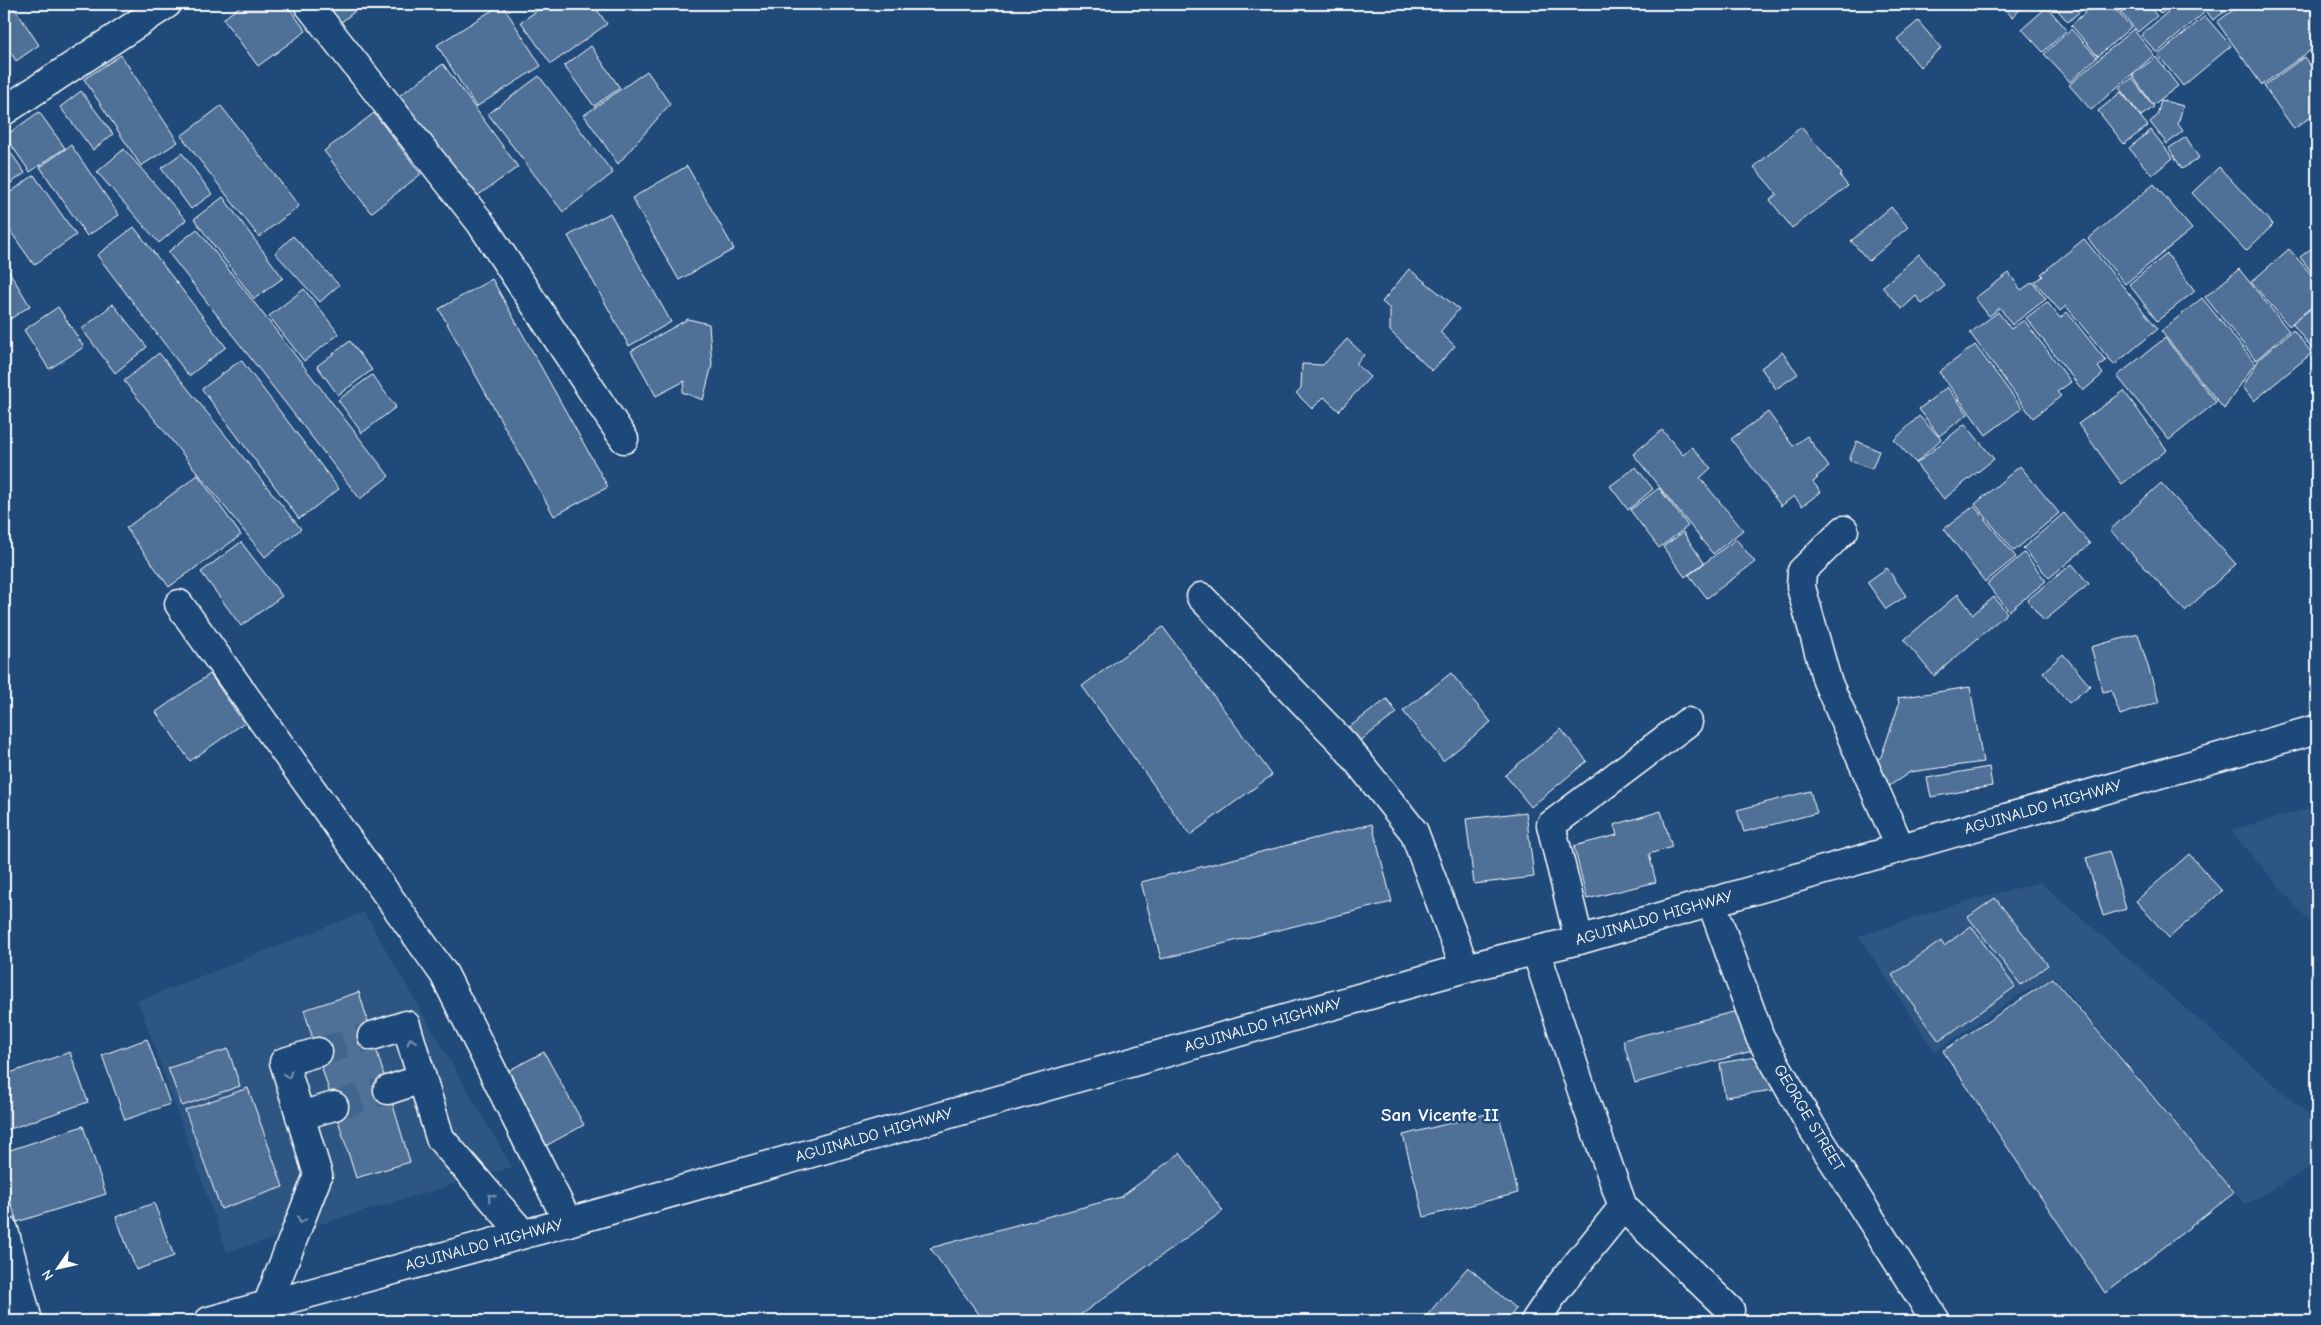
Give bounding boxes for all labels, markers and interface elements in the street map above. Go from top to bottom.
street label: AGUINALDO HIGHWAY [1962,776,2124,838]
street label: AGUINALDO HIGHWAY [1573,887,1735,949]
street label: AGUINALDO HIGHWAY [1182,994,1344,1056]
one-way arrow [406,1037,416,1046]
street label: GEORGE STREET [1770,1061,1848,1175]
one-way arrow [282,1070,292,1079]
street label: AGUINALDO HIGHWAY [793,1104,955,1166]
district label: San Vicente II [1381,1104,1499,1126]
one-way arrow [488,1194,497,1203]
one-way arrow [296,1215,307,1224]
street label: AGUINALDO HIGHWAY [403,1215,565,1275]
north arrow [32,1242,82,1292]
text: N [38,1266,57,1284]

